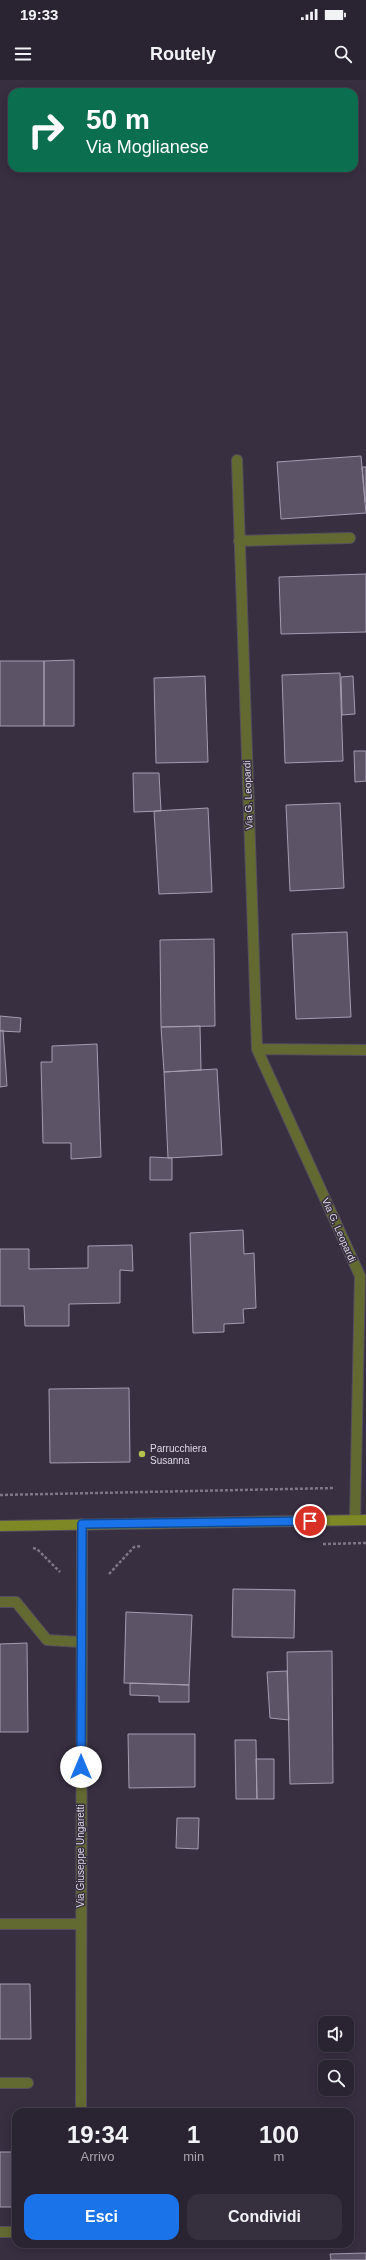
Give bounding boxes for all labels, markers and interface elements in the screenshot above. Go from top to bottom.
text: 19:33 [20,6,58,23]
icon: menu [12,43,34,65]
icon: search [332,43,354,65]
text: Routely [150,44,216,64]
icon: right [20,104,72,156]
text: 50 m [86,104,150,135]
text: Via Moglianese [86,137,209,157]
street label: Via G. Leopardi [241,760,255,830]
street label: Via G. Leopardi [320,1196,358,1264]
place label: Parrucchiera Susanna [150,1443,207,1466]
marker: Parrucchiera Susanna [137,1449,147,1459]
pin [293,1504,327,1538]
icon: arrive [299,1510,321,1532]
position arrow [60,1746,102,1788]
street label: Via Giuseppe Ungaretti [75,1804,86,1908]
map controls [318,2016,354,2096]
button: sound [318,2016,354,2052]
button: search [318,2060,354,2096]
text: 19:34 [67,2121,128,2148]
text: 1 [187,2121,200,2148]
text: 100 [259,2121,299,2148]
text: Arrivo [81,2149,115,2164]
text: min [183,2149,204,2164]
text: m [274,2149,284,2164]
button: Esci [24,2194,179,2240]
button: Condividi [187,2194,342,2240]

